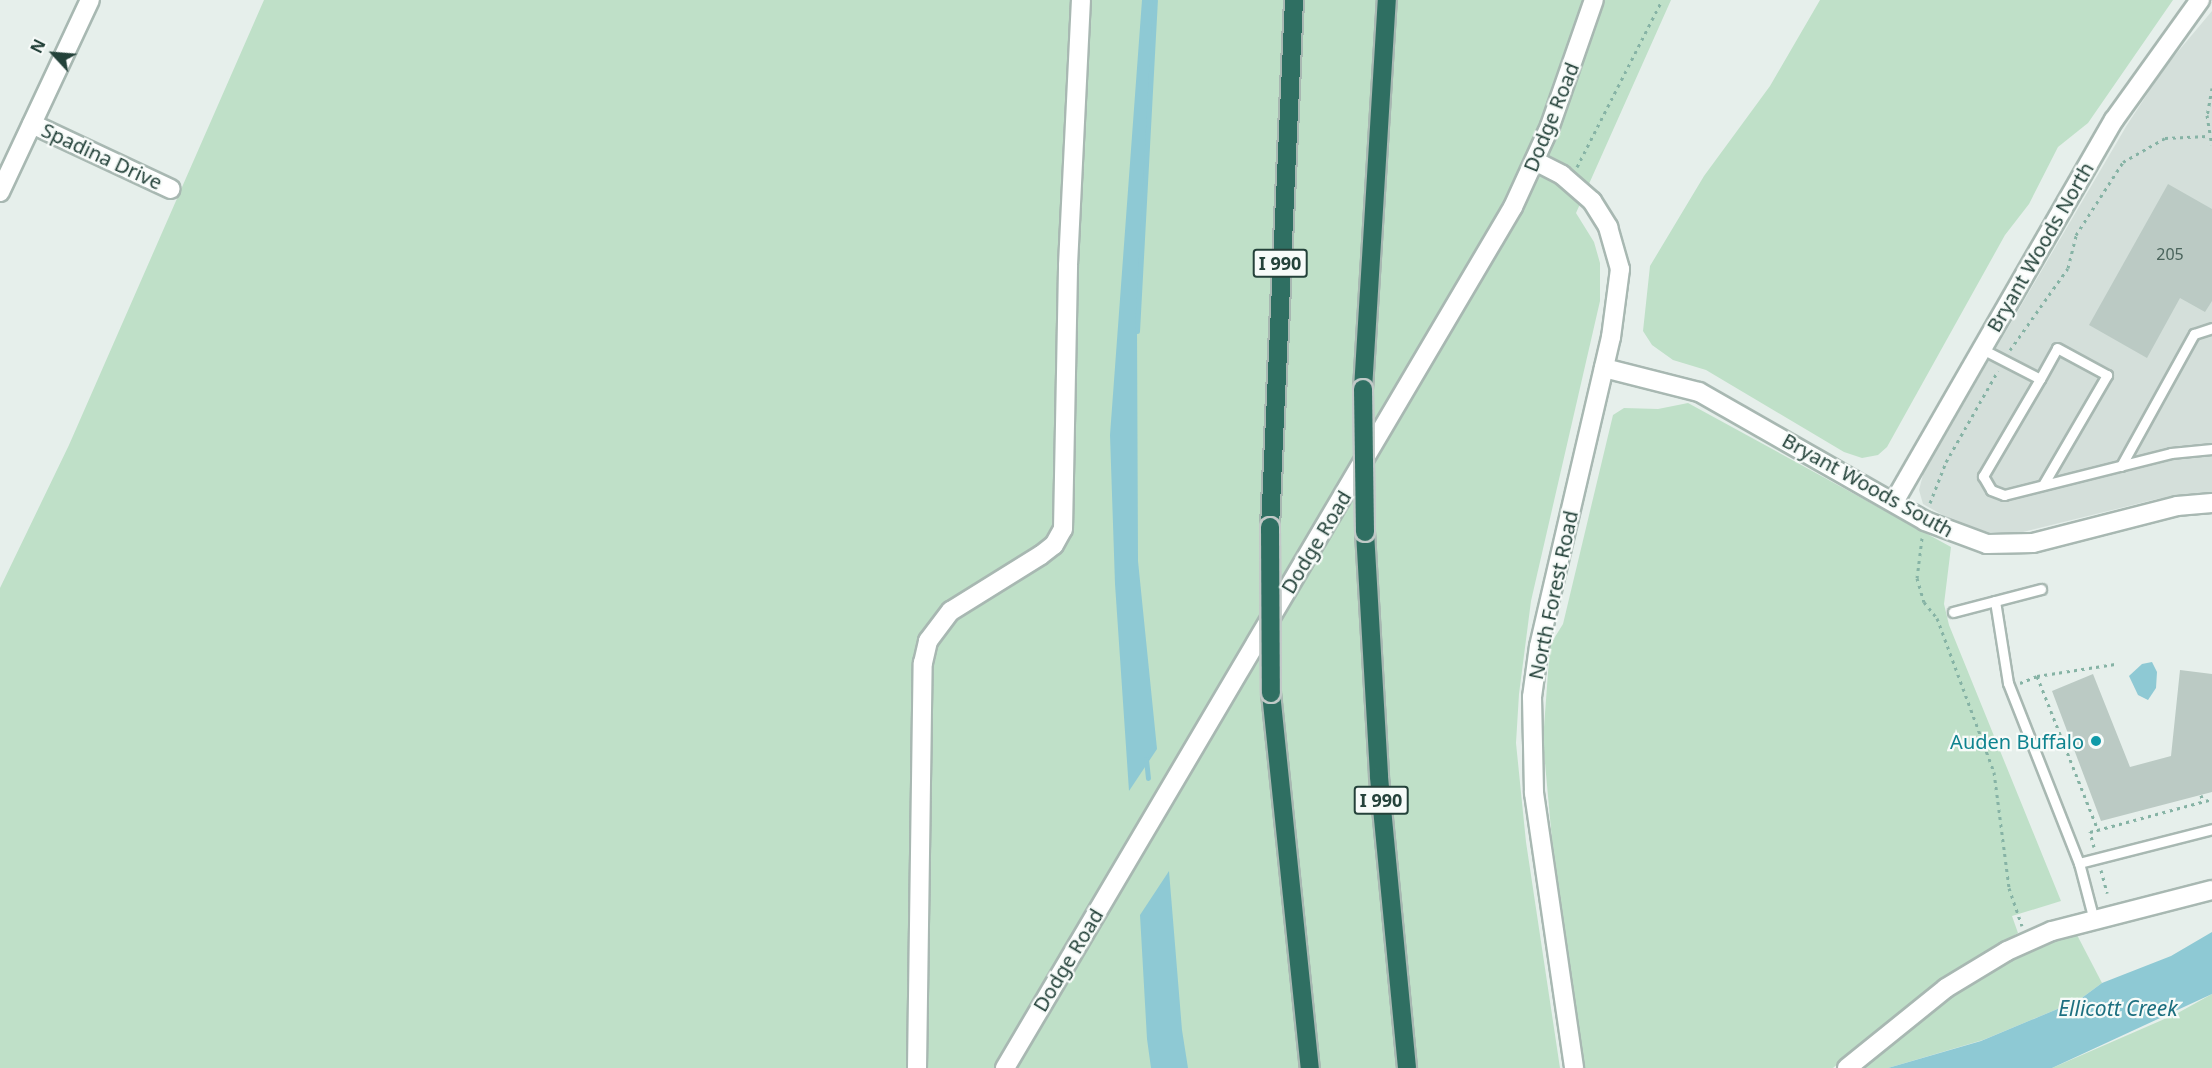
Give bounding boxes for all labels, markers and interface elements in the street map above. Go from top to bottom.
north arrow [24,24,84,84]
text: N [25,35,51,57]
street label: Dodge Road [1518,59,1584,175]
street label: Spadina Drive [38,118,166,194]
street label: Bryant Woods North [1982,158,2098,336]
house number: 205 [2156,244,2184,264]
road number: I 990 [1252,248,1308,278]
street label: Bryant Woods South [1778,428,1958,542]
street label: Dodge Road [1276,486,1356,598]
street label: North Forest Road [1523,508,1583,682]
place label: Auden Buffalo [1950,729,2084,753]
marker: Auden Buffalo [2089,734,2103,748]
road number: I 990 [1352,785,1410,815]
street label: Dodge Road [1028,904,1108,1016]
water label: Ellicott Creek [2058,995,2178,1021]

